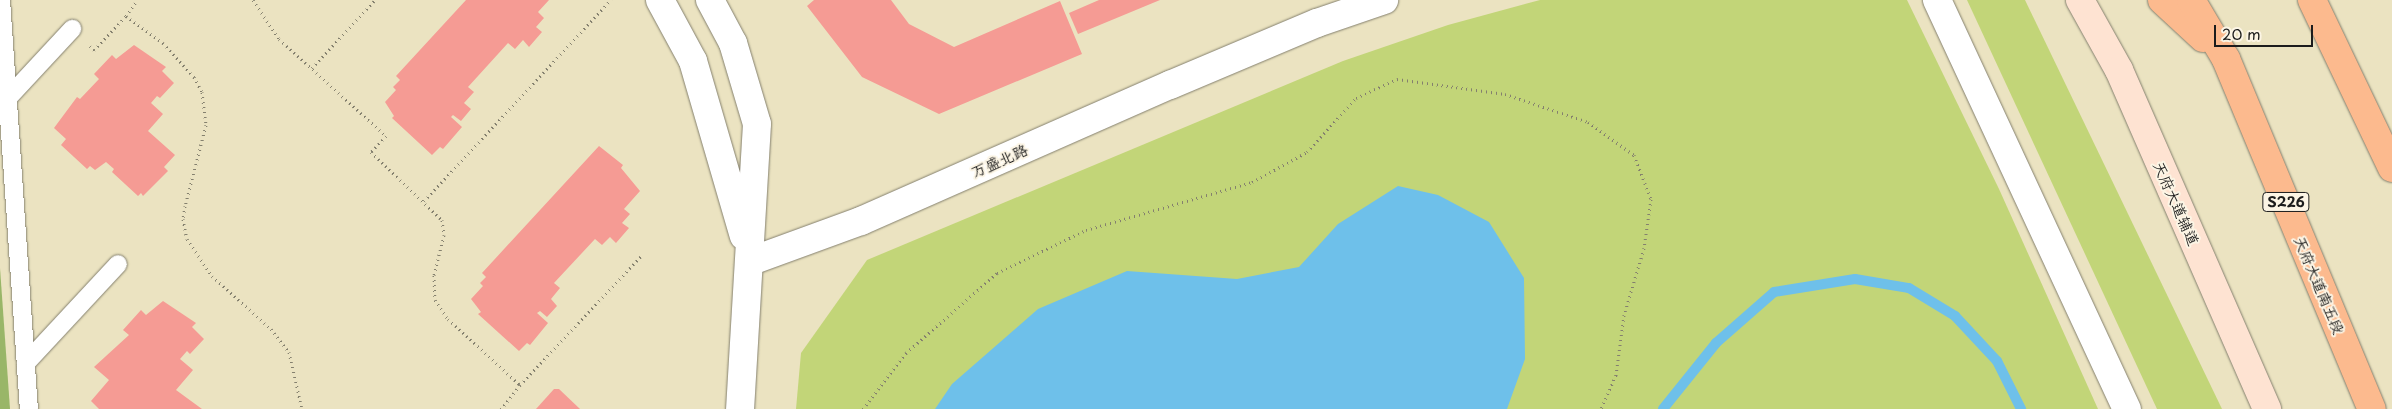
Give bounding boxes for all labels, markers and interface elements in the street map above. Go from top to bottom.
scale bar [2217,15,2316,47]
text: 20 m [2222,22,2261,45]
street label: 万盛北路 [968,140,1030,180]
street label: 天府大道辅道 [2150,158,2204,248]
road number: S226 [2262,190,2310,213]
street label: 天府大道南五段 [2291,233,2349,337]

